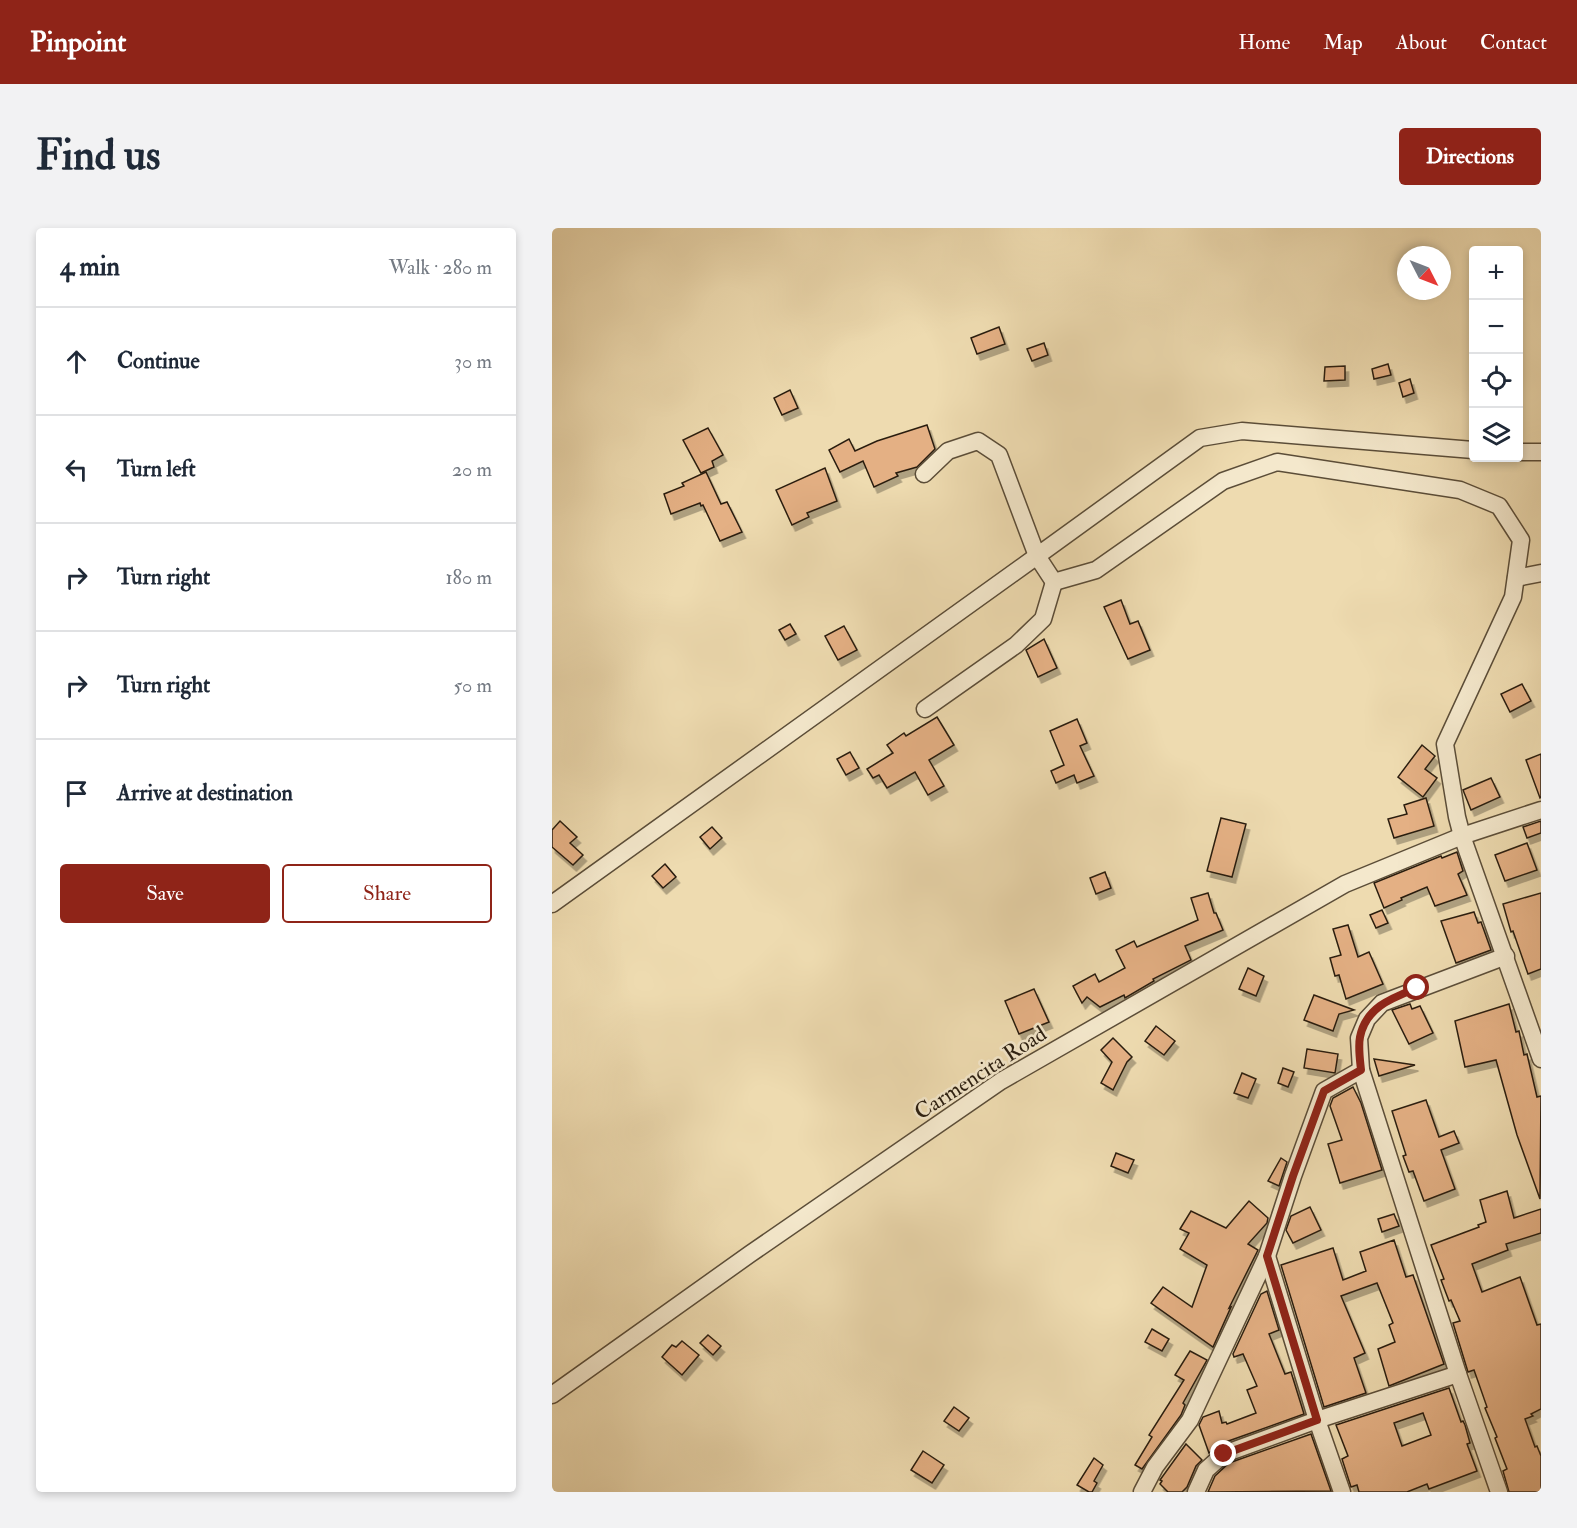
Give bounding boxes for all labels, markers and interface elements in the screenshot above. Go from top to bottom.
text: Pinpoint [30,25,126,60]
text: Home [1238,29,1290,56]
text: Map [1323,29,1363,56]
text: About [1396,29,1447,56]
text: Contact [1480,29,1547,56]
button: Directions [1399,128,1541,185]
text: Find us [36,130,160,182]
north arrow [1397,246,1451,300]
map controls [1469,246,1523,462]
button: + [1469,246,1523,300]
text: 4 min [60,251,120,283]
text: Walk · 280 m [389,255,492,280]
button: − [1469,300,1523,354]
icon: ahead [60,345,93,378]
text: Continue [117,347,200,375]
text: 30 m [454,349,492,374]
button: locate [1469,354,1523,408]
button: layers [1469,408,1523,462]
icon: left [60,453,93,486]
text: Turn left [117,455,196,483]
text: 20 m [452,457,492,482]
icon: right [60,561,93,594]
text: Turn right [117,563,210,591]
text: 180 m [445,565,492,590]
icon: right [60,669,93,702]
text: Turn right [117,671,210,699]
text: 50 m [453,673,492,698]
icon: arrive [60,777,93,810]
text: Arrive at destination [117,779,293,807]
button: Save [60,864,270,923]
button: Share [282,864,492,923]
route start [1403,974,1429,1000]
street label: Carmencita Road [909,1020,1052,1126]
route end [1210,1440,1236,1466]

